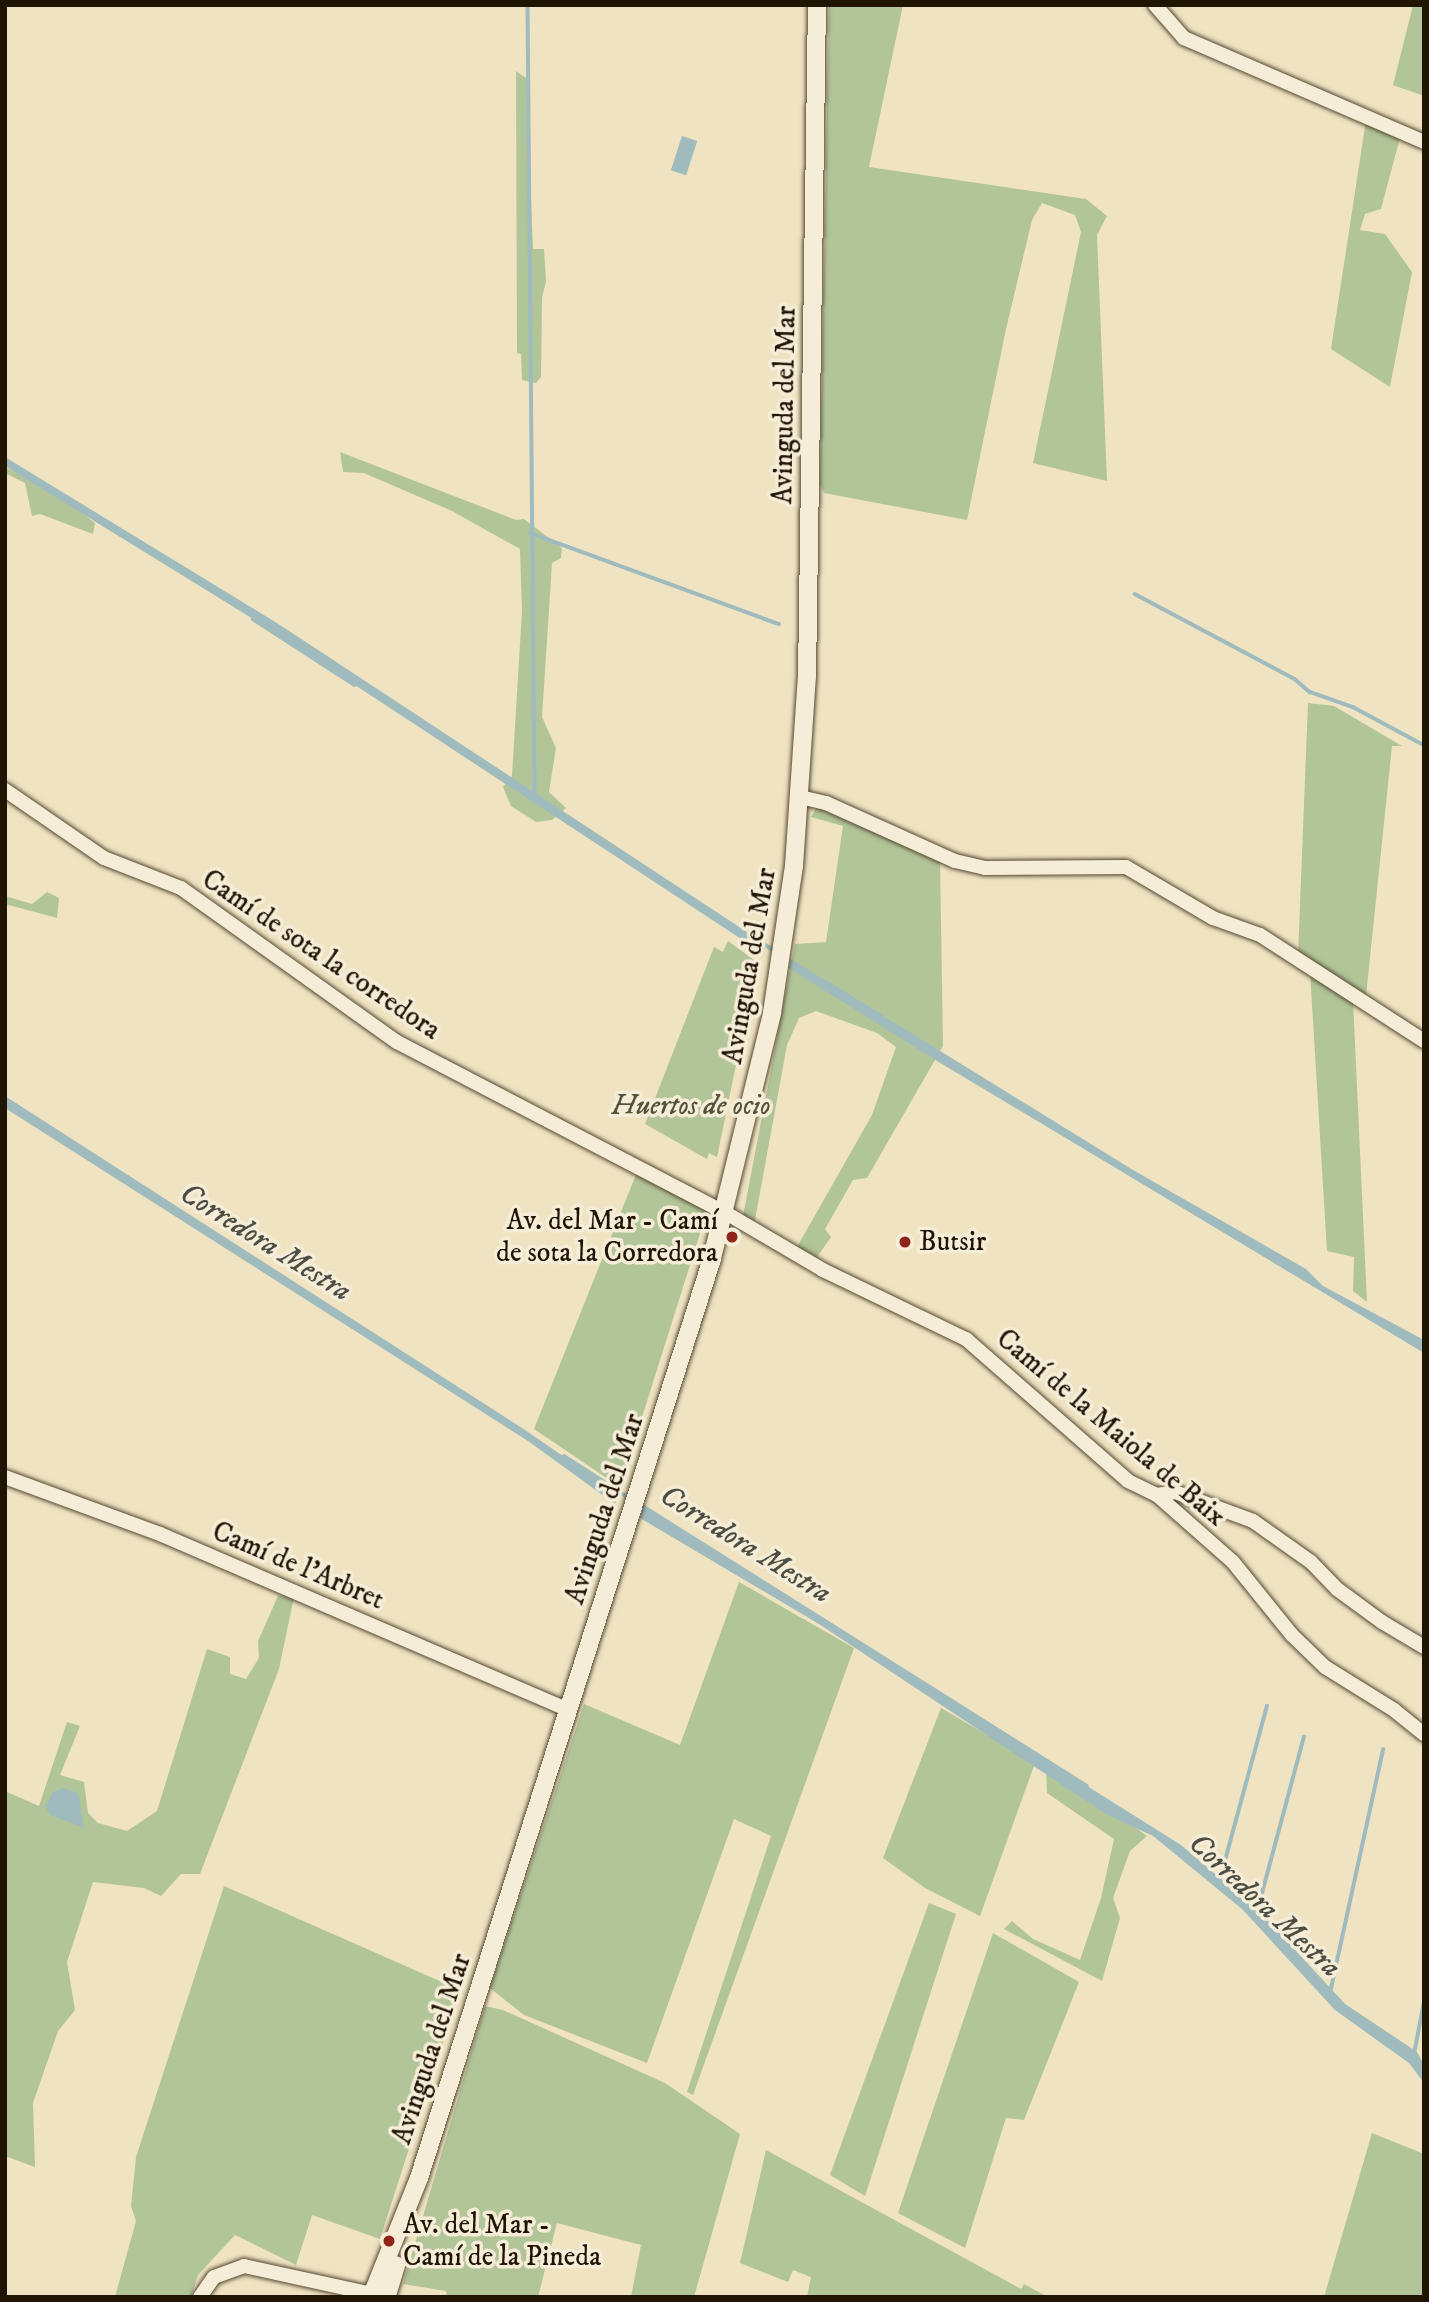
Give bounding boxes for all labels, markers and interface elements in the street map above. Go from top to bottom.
street label: Avinguda del Mar [766,306,804,504]
street label: Camí de sota la corredora [195,863,447,1047]
street label: Avinguda del Mar [716,865,784,1067]
park label: Huertos de ocio [611,1089,771,1123]
water label: Corredora Mestra [173,1176,357,1310]
place label: Av. del Mar - Camí de sota la Corredora [496,1204,718,1270]
place label: Butsir [919,1225,986,1259]
marker: Av. del Mar - Camí de sota la Corredora [724,1229,740,1245]
marker: Butsir [897,1234,913,1250]
street label: Camí de la Maiola de Baix [989,1322,1233,1534]
street label: Avinguda del Mar [558,1409,652,1609]
water label: Corredora Mestra [653,1478,837,1612]
street label: Camí de l'Arbret [207,1515,389,1617]
water label: Corredora Mestra [1180,1826,1348,1986]
street label: Avinguda del Mar [385,1949,479,2149]
place label: Av. del Mar - Camí de la Pineda [403,2208,601,2274]
marker: Av. del Mar - Camí de la Pineda [381,2233,397,2249]

